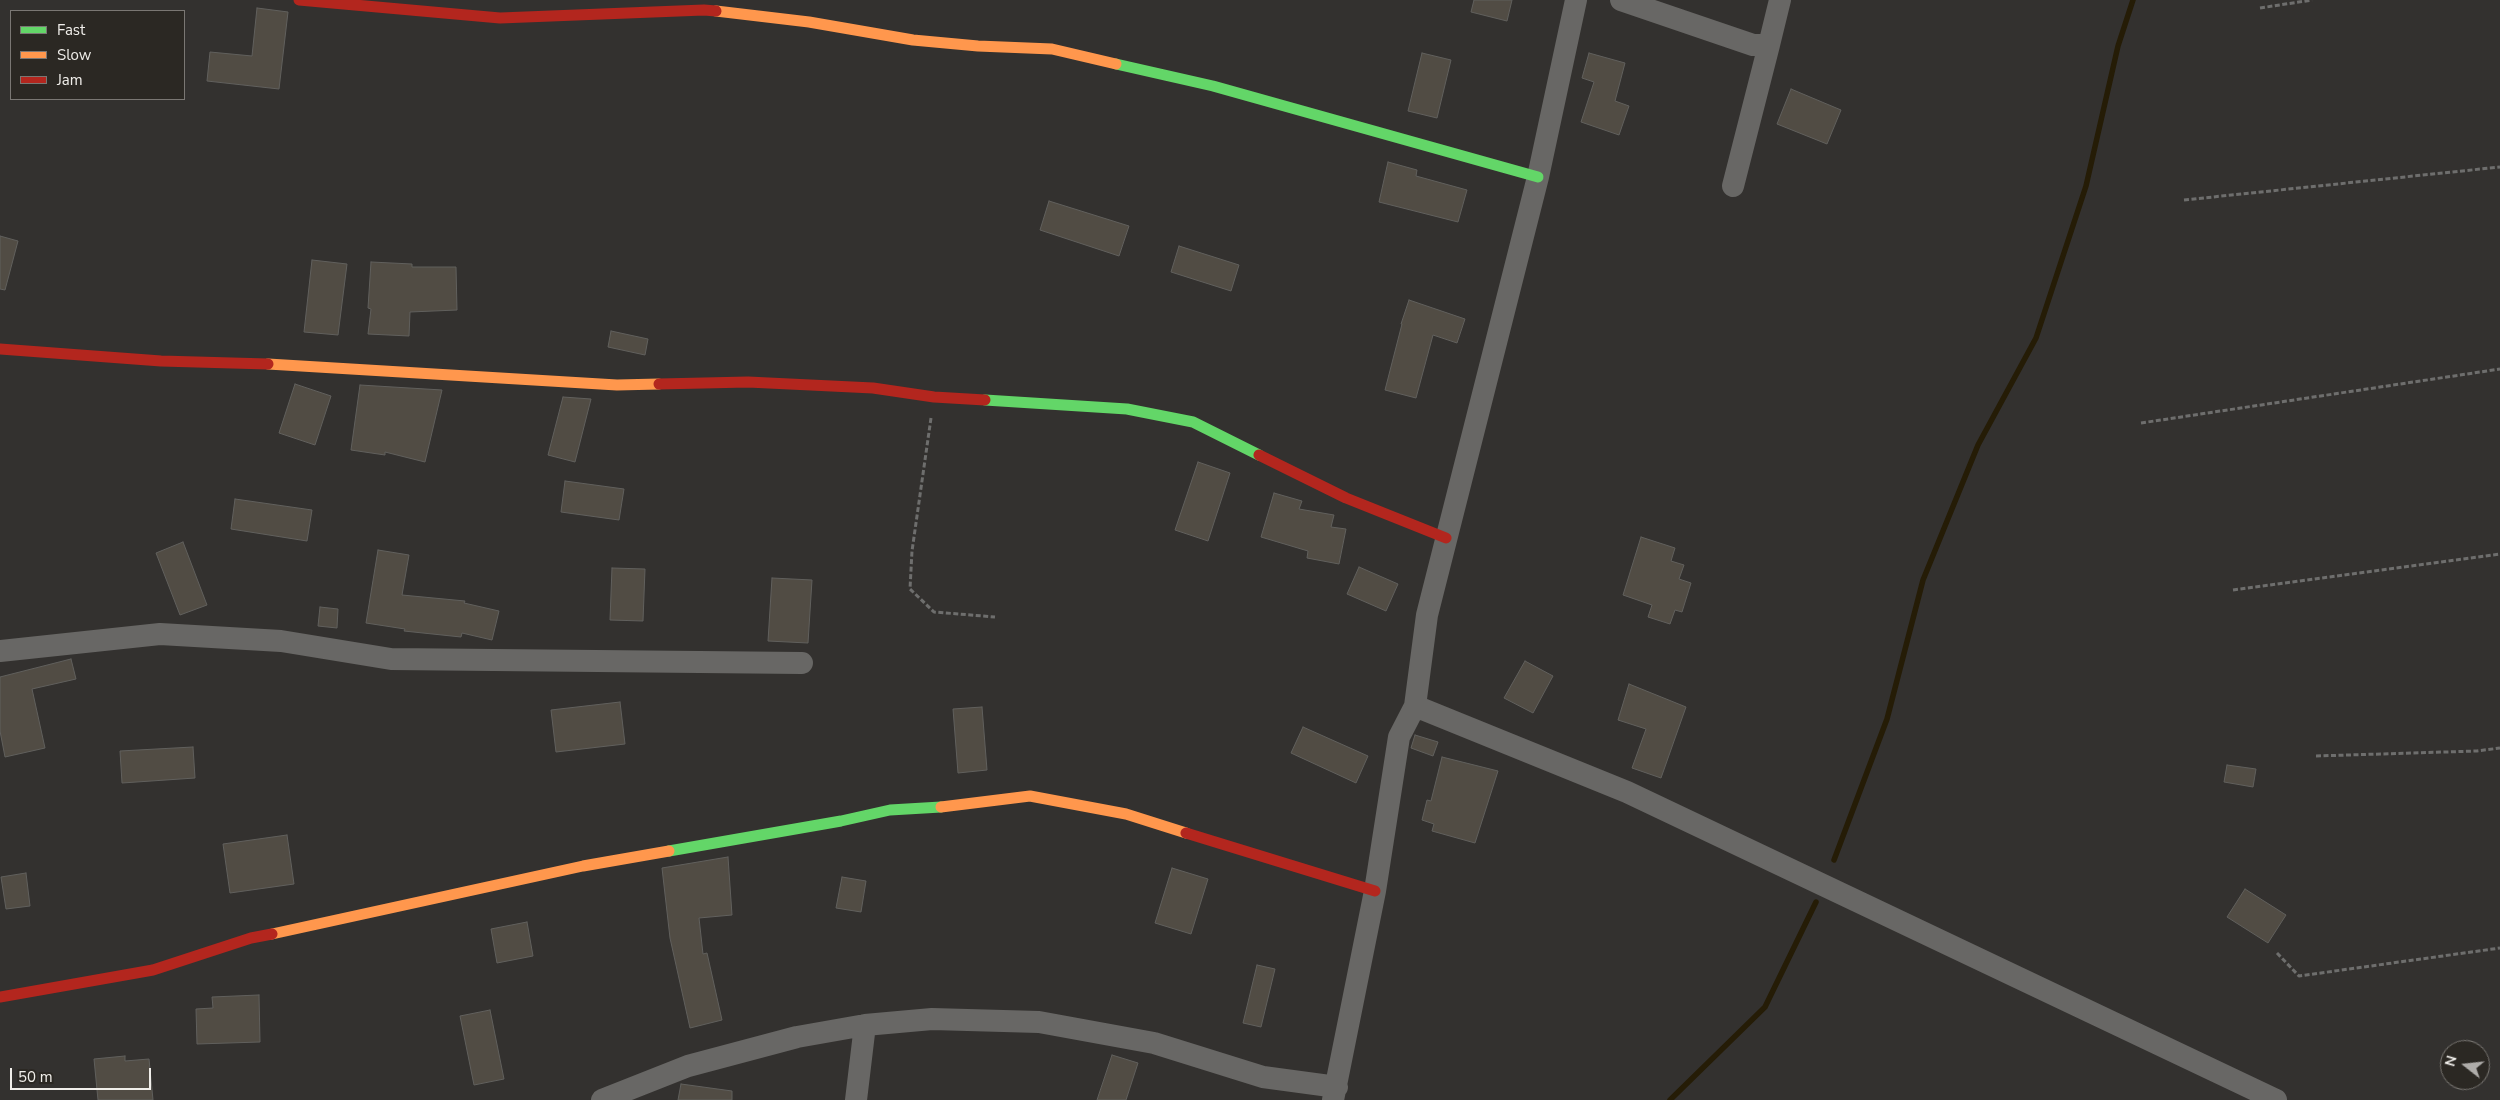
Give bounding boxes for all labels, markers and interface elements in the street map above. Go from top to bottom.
legend [10,10,185,100]
text: Fast [57,20,85,40]
text: Slow [57,45,91,65]
text: Jam [57,70,83,90]
north arrow [2440,1040,2490,1090]
text: N [2440,1053,2462,1069]
scale bar [12,1058,154,1090]
text: 50 m [18,1067,53,1087]

